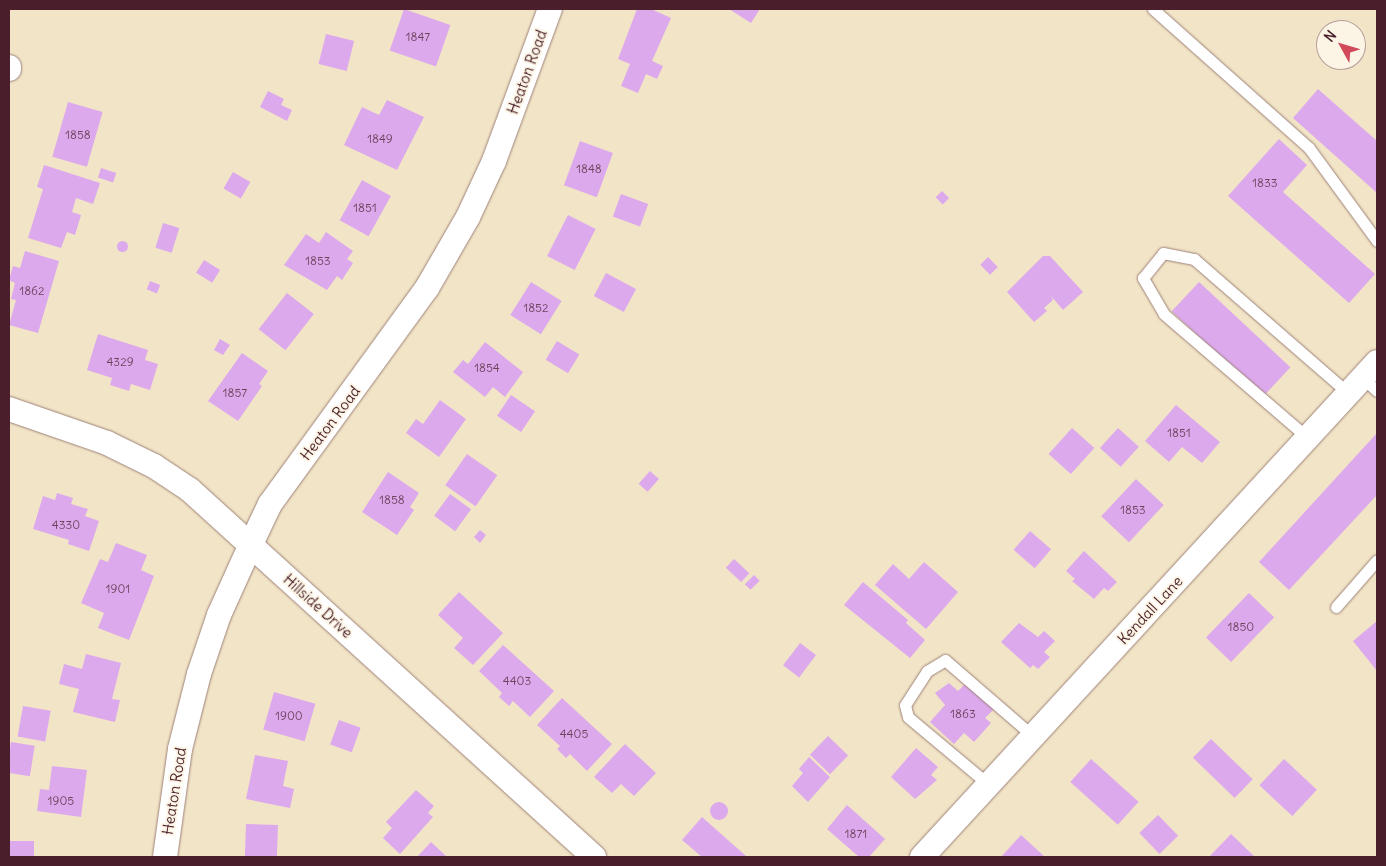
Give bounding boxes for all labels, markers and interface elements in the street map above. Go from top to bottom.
north arrow [1316,20,1366,70]
street label: Heaton Road [503,27,551,117]
text: N [1320,27,1340,46]
house number: 1847 [406,30,430,44]
house number: 1858 [65,128,91,142]
house number: 1849 [367,132,393,146]
house number: 1848 [576,162,602,176]
house number: 1833 [1252,176,1278,190]
house number: 1851 [353,201,377,215]
house number: 1853 [305,254,331,268]
house number: 1862 [19,284,45,298]
house number: 1852 [523,301,549,315]
house number: 4329 [106,355,134,369]
house number: 1854 [474,361,500,375]
street label: Heaton Road [296,382,364,464]
house number: 1857 [223,386,247,400]
house number: 1851 [1167,426,1191,440]
house number: 1858 [379,493,405,507]
house number: 1853 [1120,503,1146,517]
house number: 4330 [52,518,80,532]
street label: Hillside Drive [280,570,356,642]
street label: Kendall Lane [1114,572,1186,648]
house number: 1901 [106,582,130,596]
house number: 1850 [1228,620,1254,634]
house number: 4403 [503,674,531,688]
house number: 1863 [950,707,976,721]
house number: 1900 [275,709,303,723]
house number: 4405 [560,727,588,741]
street label: Heaton Road [158,746,190,836]
house number: 1905 [48,794,74,808]
house number: 1871 [845,827,867,841]

